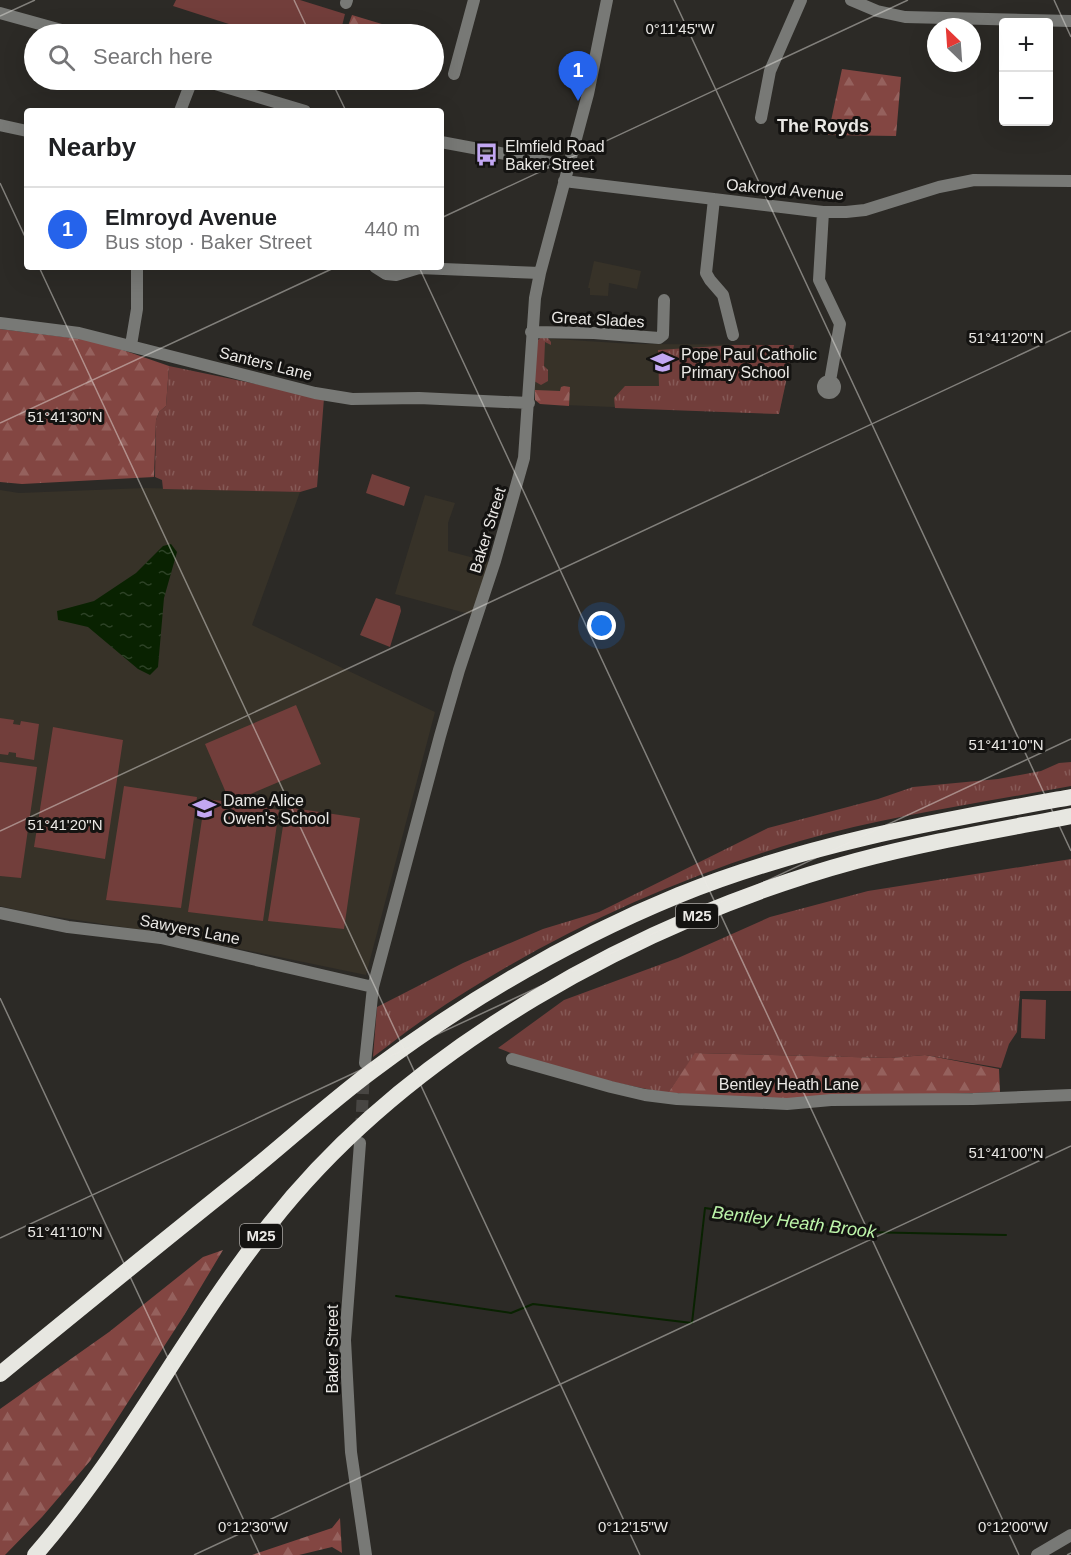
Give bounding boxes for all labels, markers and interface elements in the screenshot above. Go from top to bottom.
north arrow [927,18,981,72]
map controls [999,18,1053,126]
button: + [999,18,1053,72]
text: 0°11'45"W [646,20,715,37]
search box [24,24,444,90]
icon: search [45,41,78,74]
text: Search here [93,44,213,69]
pin: 1 [558,51,598,101]
button: − [999,72,1053,126]
district label: The Royds [777,116,869,136]
text: Nearby [48,132,136,162]
place label: Elmfield Road Baker Street [505,138,605,173]
bus stop icon: Elmfield Road Baker Street [474,142,500,168]
street label: Oakroyd Avenue [725,176,845,203]
text: Elmroyd Avenue [105,205,277,230]
text: 1 [62,218,73,240]
text: 440 m [364,218,420,240]
text: Bus stop · Baker Street [105,231,312,253]
street label: Great Slades [551,309,645,330]
text: 51°41'20"N [968,329,1044,346]
street label: Santers Lane [218,344,314,383]
place label: Pope Paul Catholic Primary School [681,346,817,381]
school or university icon: Pope Paul Catholic Primary School [650,350,676,376]
text: 51°41'30"N [27,408,103,425]
street label: Baker Street [466,485,509,575]
your location [587,611,616,640]
text: 51°41'10"N [968,736,1044,753]
place label: Dame Alice Owen's School [223,792,329,827]
school or university icon: Dame Alice Owen's School [192,796,218,822]
text: 51°41'20"N [27,816,103,833]
road number: M25 [676,904,718,928]
street label: Sawyers Lane [139,911,241,948]
street label: Bentley Heath Lane [719,1076,859,1093]
text: 51°41'00"N [968,1144,1044,1161]
water label: Bentley Heath Brook [711,1202,878,1242]
text: 51°41'10"N [27,1223,103,1240]
road number: M25 [240,1224,282,1248]
street label: Baker Street [324,1304,341,1393]
text: 0°12'30"W [218,1518,289,1535]
text: 0°12'15"W [598,1518,669,1535]
text: 0°12'00"W [978,1518,1049,1535]

